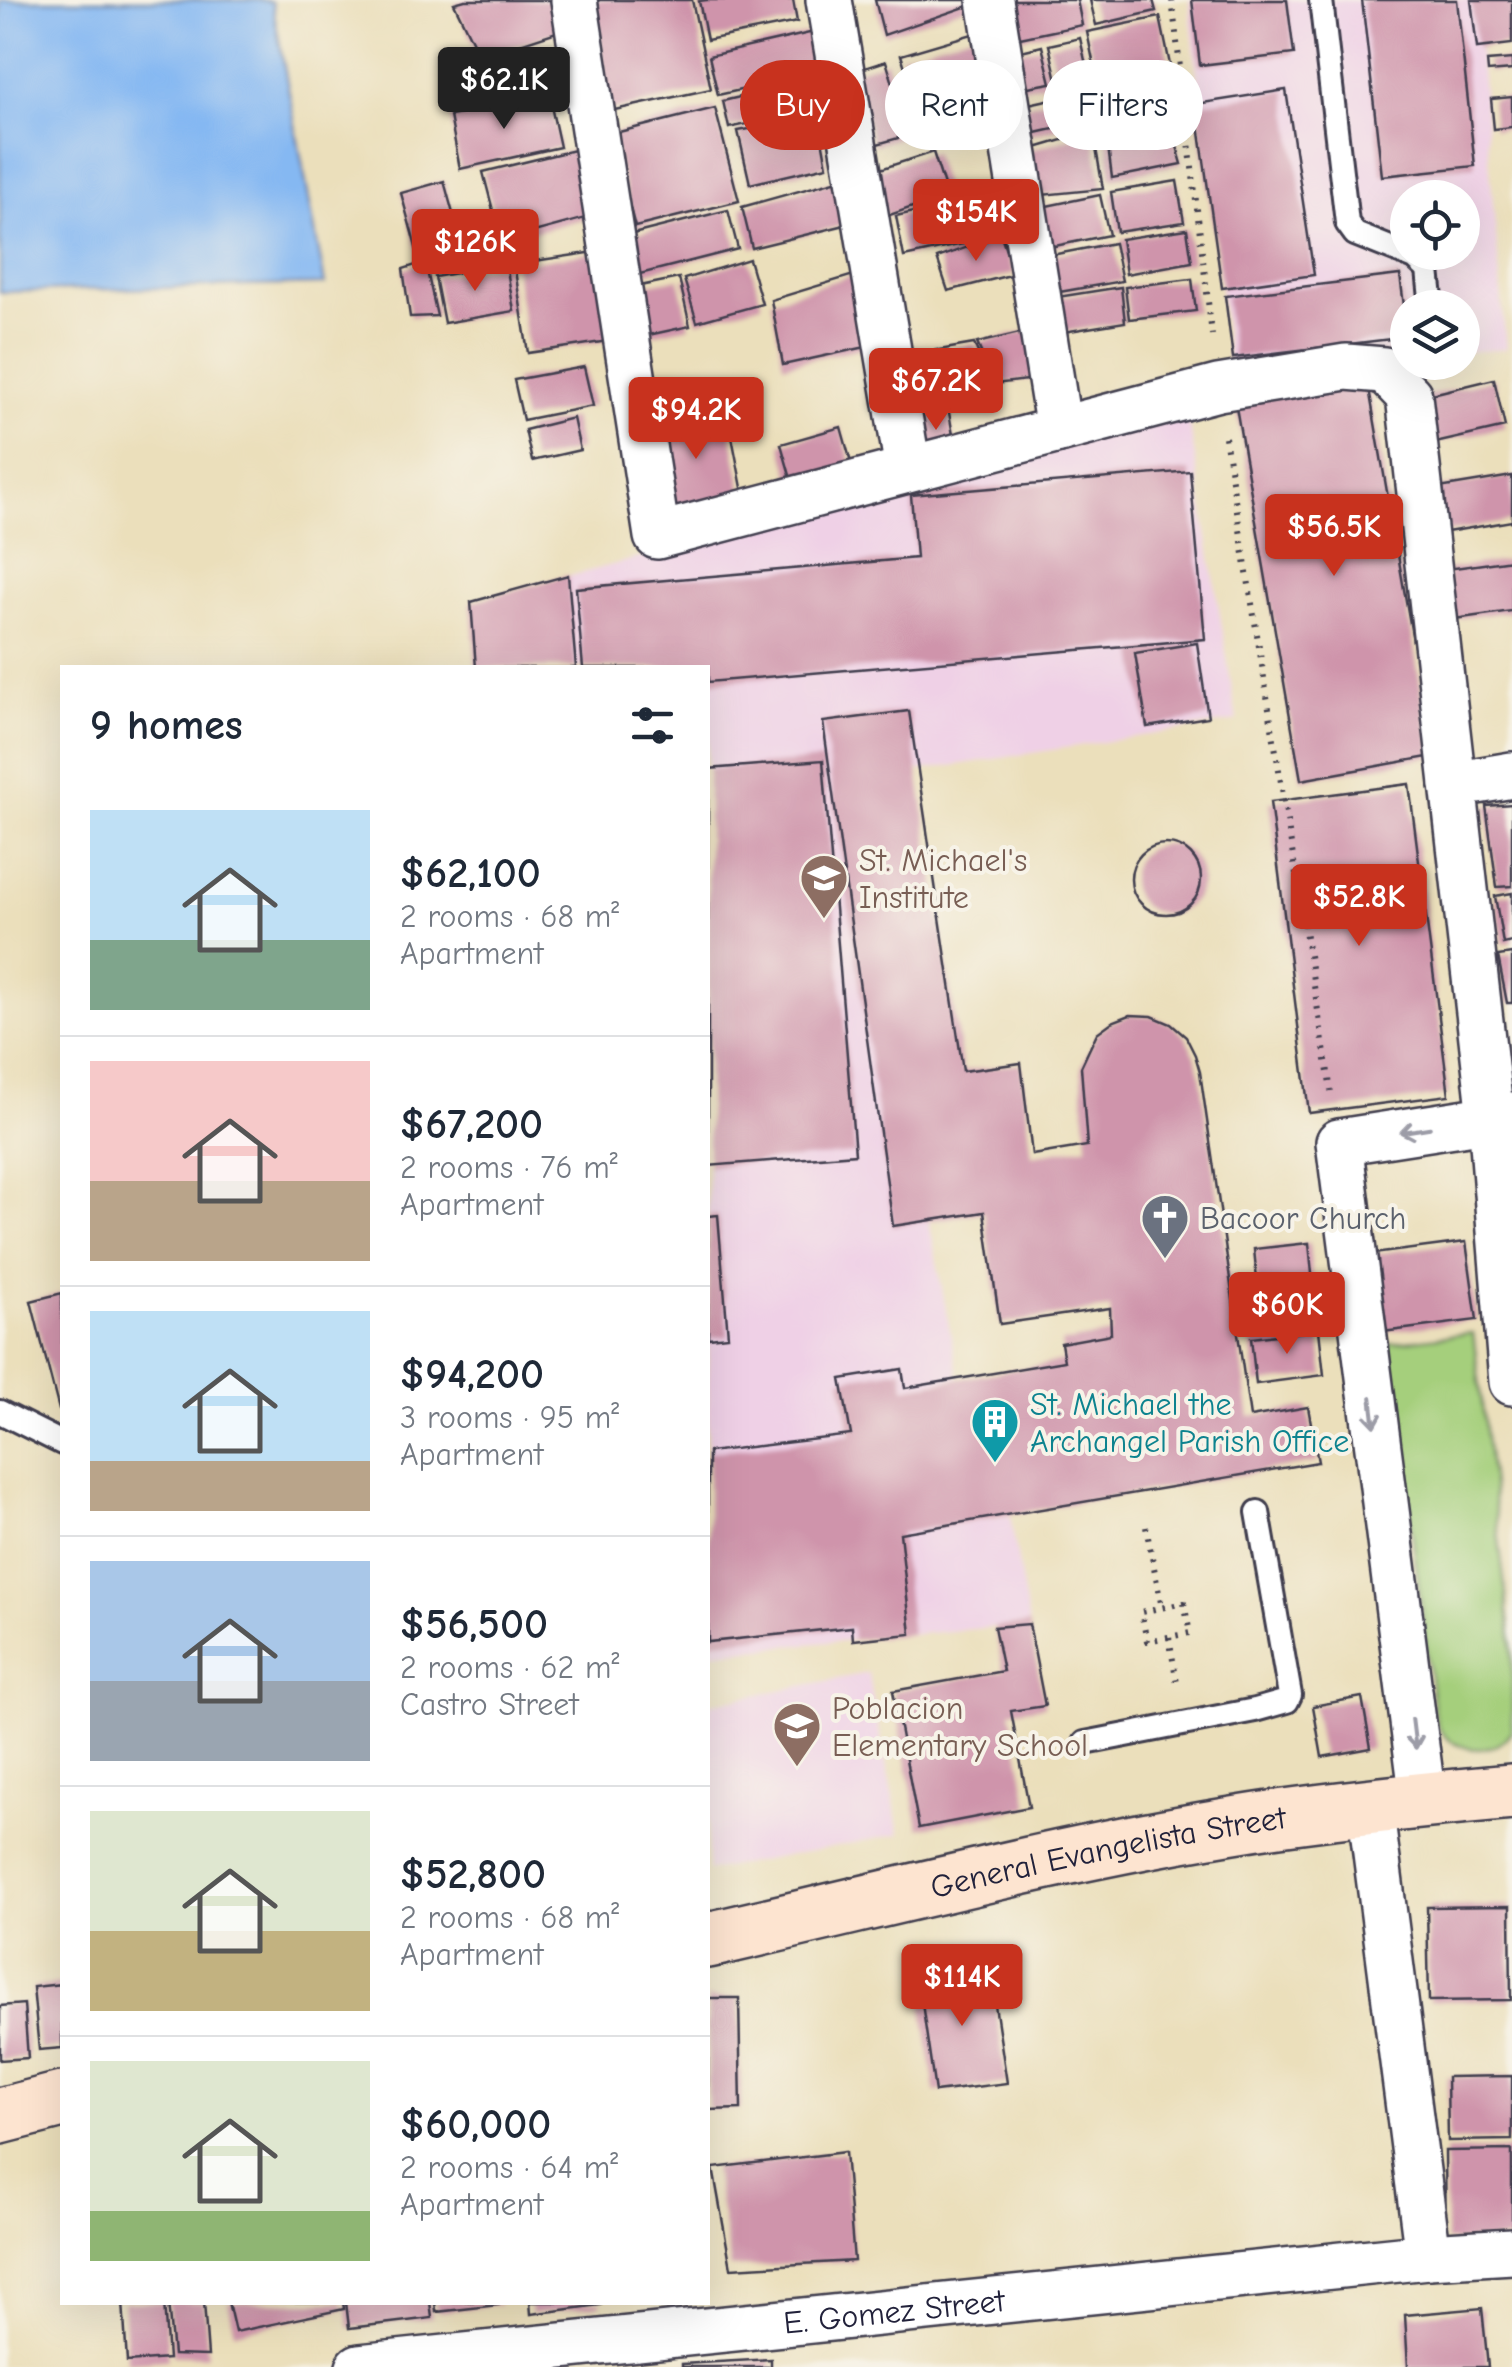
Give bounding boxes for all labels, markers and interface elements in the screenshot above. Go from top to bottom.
pin: $62.1K [423,47,585,132]
chip: Buy [740,60,865,150]
chip: Rent [885,60,1023,150]
chip: Filters [1043,60,1203,150]
text: $62.1K [460,61,548,98]
pin: $154K [906,179,1046,264]
map controls [1390,180,1480,380]
button: locate [1390,180,1480,270]
text: $154K [935,193,1017,230]
pin: $126K [405,209,545,294]
text: $126K [434,223,516,260]
button: layers [1390,290,1480,380]
pin: $67.2K [855,348,1017,433]
text: $67.2K [891,362,981,399]
pin: $94.2K [615,377,777,462]
text: $94.2K [651,391,741,428]
pin: $56.5K [1253,494,1415,579]
text: $56.5K [1287,508,1381,545]
icon: filters [625,698,680,753]
text: 9 homes [90,701,243,750]
place label: St. Michael's Institute [859,842,1027,916]
text: $62,100 [400,849,541,898]
icon: home [170,850,290,970]
school or university icon: St. Michael's Institute [798,852,850,920]
pin: $52.8K [1278,864,1440,949]
text: $52.8K [1313,878,1405,915]
text: 2 rooms · 68 m² [400,898,619,935]
text: Apartment [400,935,543,972]
text: $67,200 [400,1100,543,1149]
icon: home [170,1101,290,1221]
one-way arrow [1399,1121,1432,1140]
text: 2 rooms · 76 m² [400,1149,618,1186]
text: Apartment [400,1186,543,1223]
church icon: Bacoor Church [1139,1192,1191,1260]
place label: Bacoor Church [1200,1200,1407,1237]
pin: $60K [1228,1272,1346,1357]
text: $60K [1251,1286,1323,1323]
text: $94,200 [400,1350,544,1399]
icon: home [170,1351,290,1471]
place label: St. Michael the Archangel Parish Office [1030,1386,1349,1460]
one-way arrow [1364,1395,1383,1428]
building icon: St. Michael the Archangel Parish Office [969,1396,1021,1464]
text: 3 rooms · 95 m² [400,1399,619,1436]
text: Apartment [400,1436,543,1473]
text: $56,500 [400,1600,548,1649]
icon: home [170,1601,290,1721]
text: 2 rooms · 62 m² [400,1649,619,1686]
text: Castro Street [400,1686,579,1723]
place label: Poblacion Elementary School [832,1690,1088,1764]
school or university icon: Poblacion Elementary School [771,1700,823,1768]
one-way arrow [1406,1718,1424,1750]
street label: General Evangelista Street [927,1799,1289,1906]
text: $52,800 [400,1850,546,1899]
icon: home [170,1851,290,1971]
text: 2 rooms · 68 m² [400,1899,619,1936]
text: Apartment [400,1936,543,1973]
pin: $114K [892,1944,1032,2029]
text: $114K [923,1958,1001,1995]
text: $60,000 [400,2100,551,2149]
icon: home [170,2101,290,2221]
text: 2 rooms · 64 m² [400,2149,618,2186]
text: Apartment [400,2186,543,2223]
street label: E. Gomez Street [782,2282,1007,2342]

